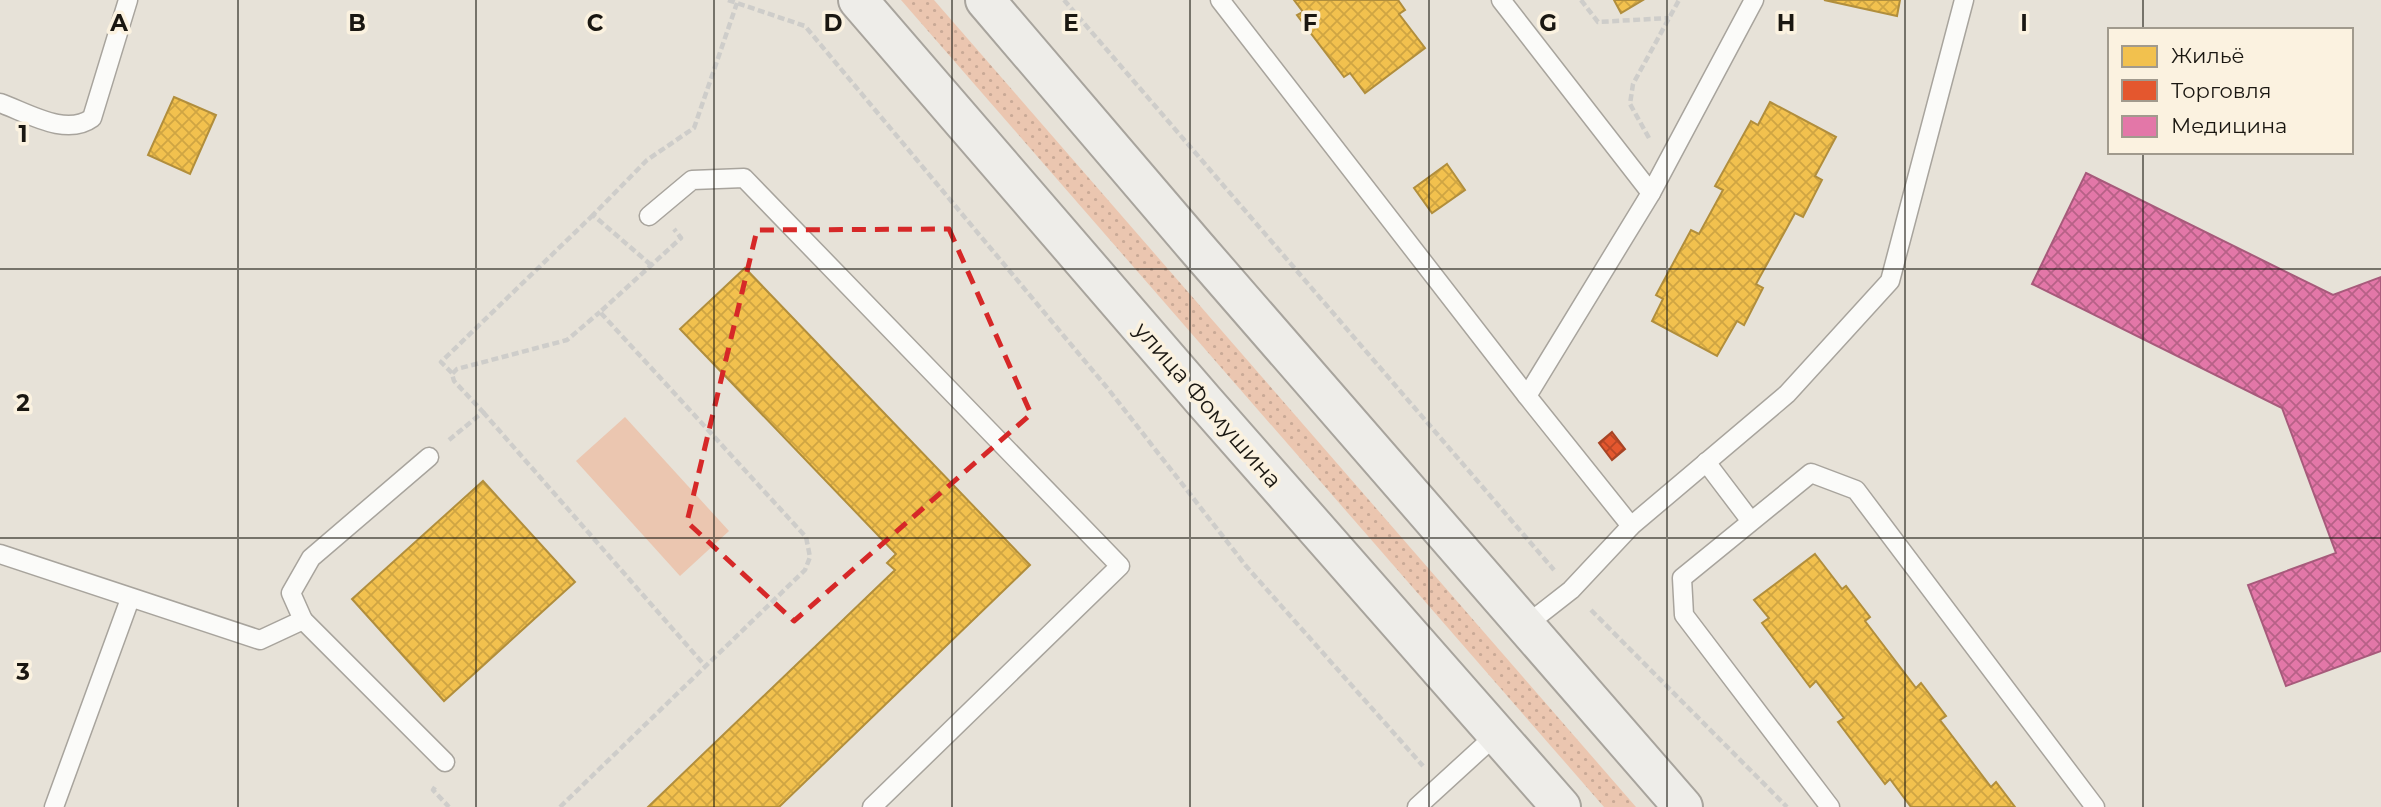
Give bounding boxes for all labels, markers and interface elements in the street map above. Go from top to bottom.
text: A [109,9,128,37]
text: B [348,9,366,37]
text: C [587,9,604,37]
text: D [824,9,843,37]
text: E [1063,9,1079,37]
text: F [1303,9,1318,37]
text: G [1539,9,1557,37]
text: H [1777,9,1795,37]
text: I [2020,9,2028,37]
legend [2108,28,2353,154]
text: Жильё [2171,43,2245,68]
text: Торговля [2171,78,2272,103]
text: Медицина [2171,113,2287,138]
text: 1 [18,120,28,148]
street label: улица Фомушина [1128,316,1288,494]
text: 2 [16,389,30,417]
text: 3 [15,658,30,686]

